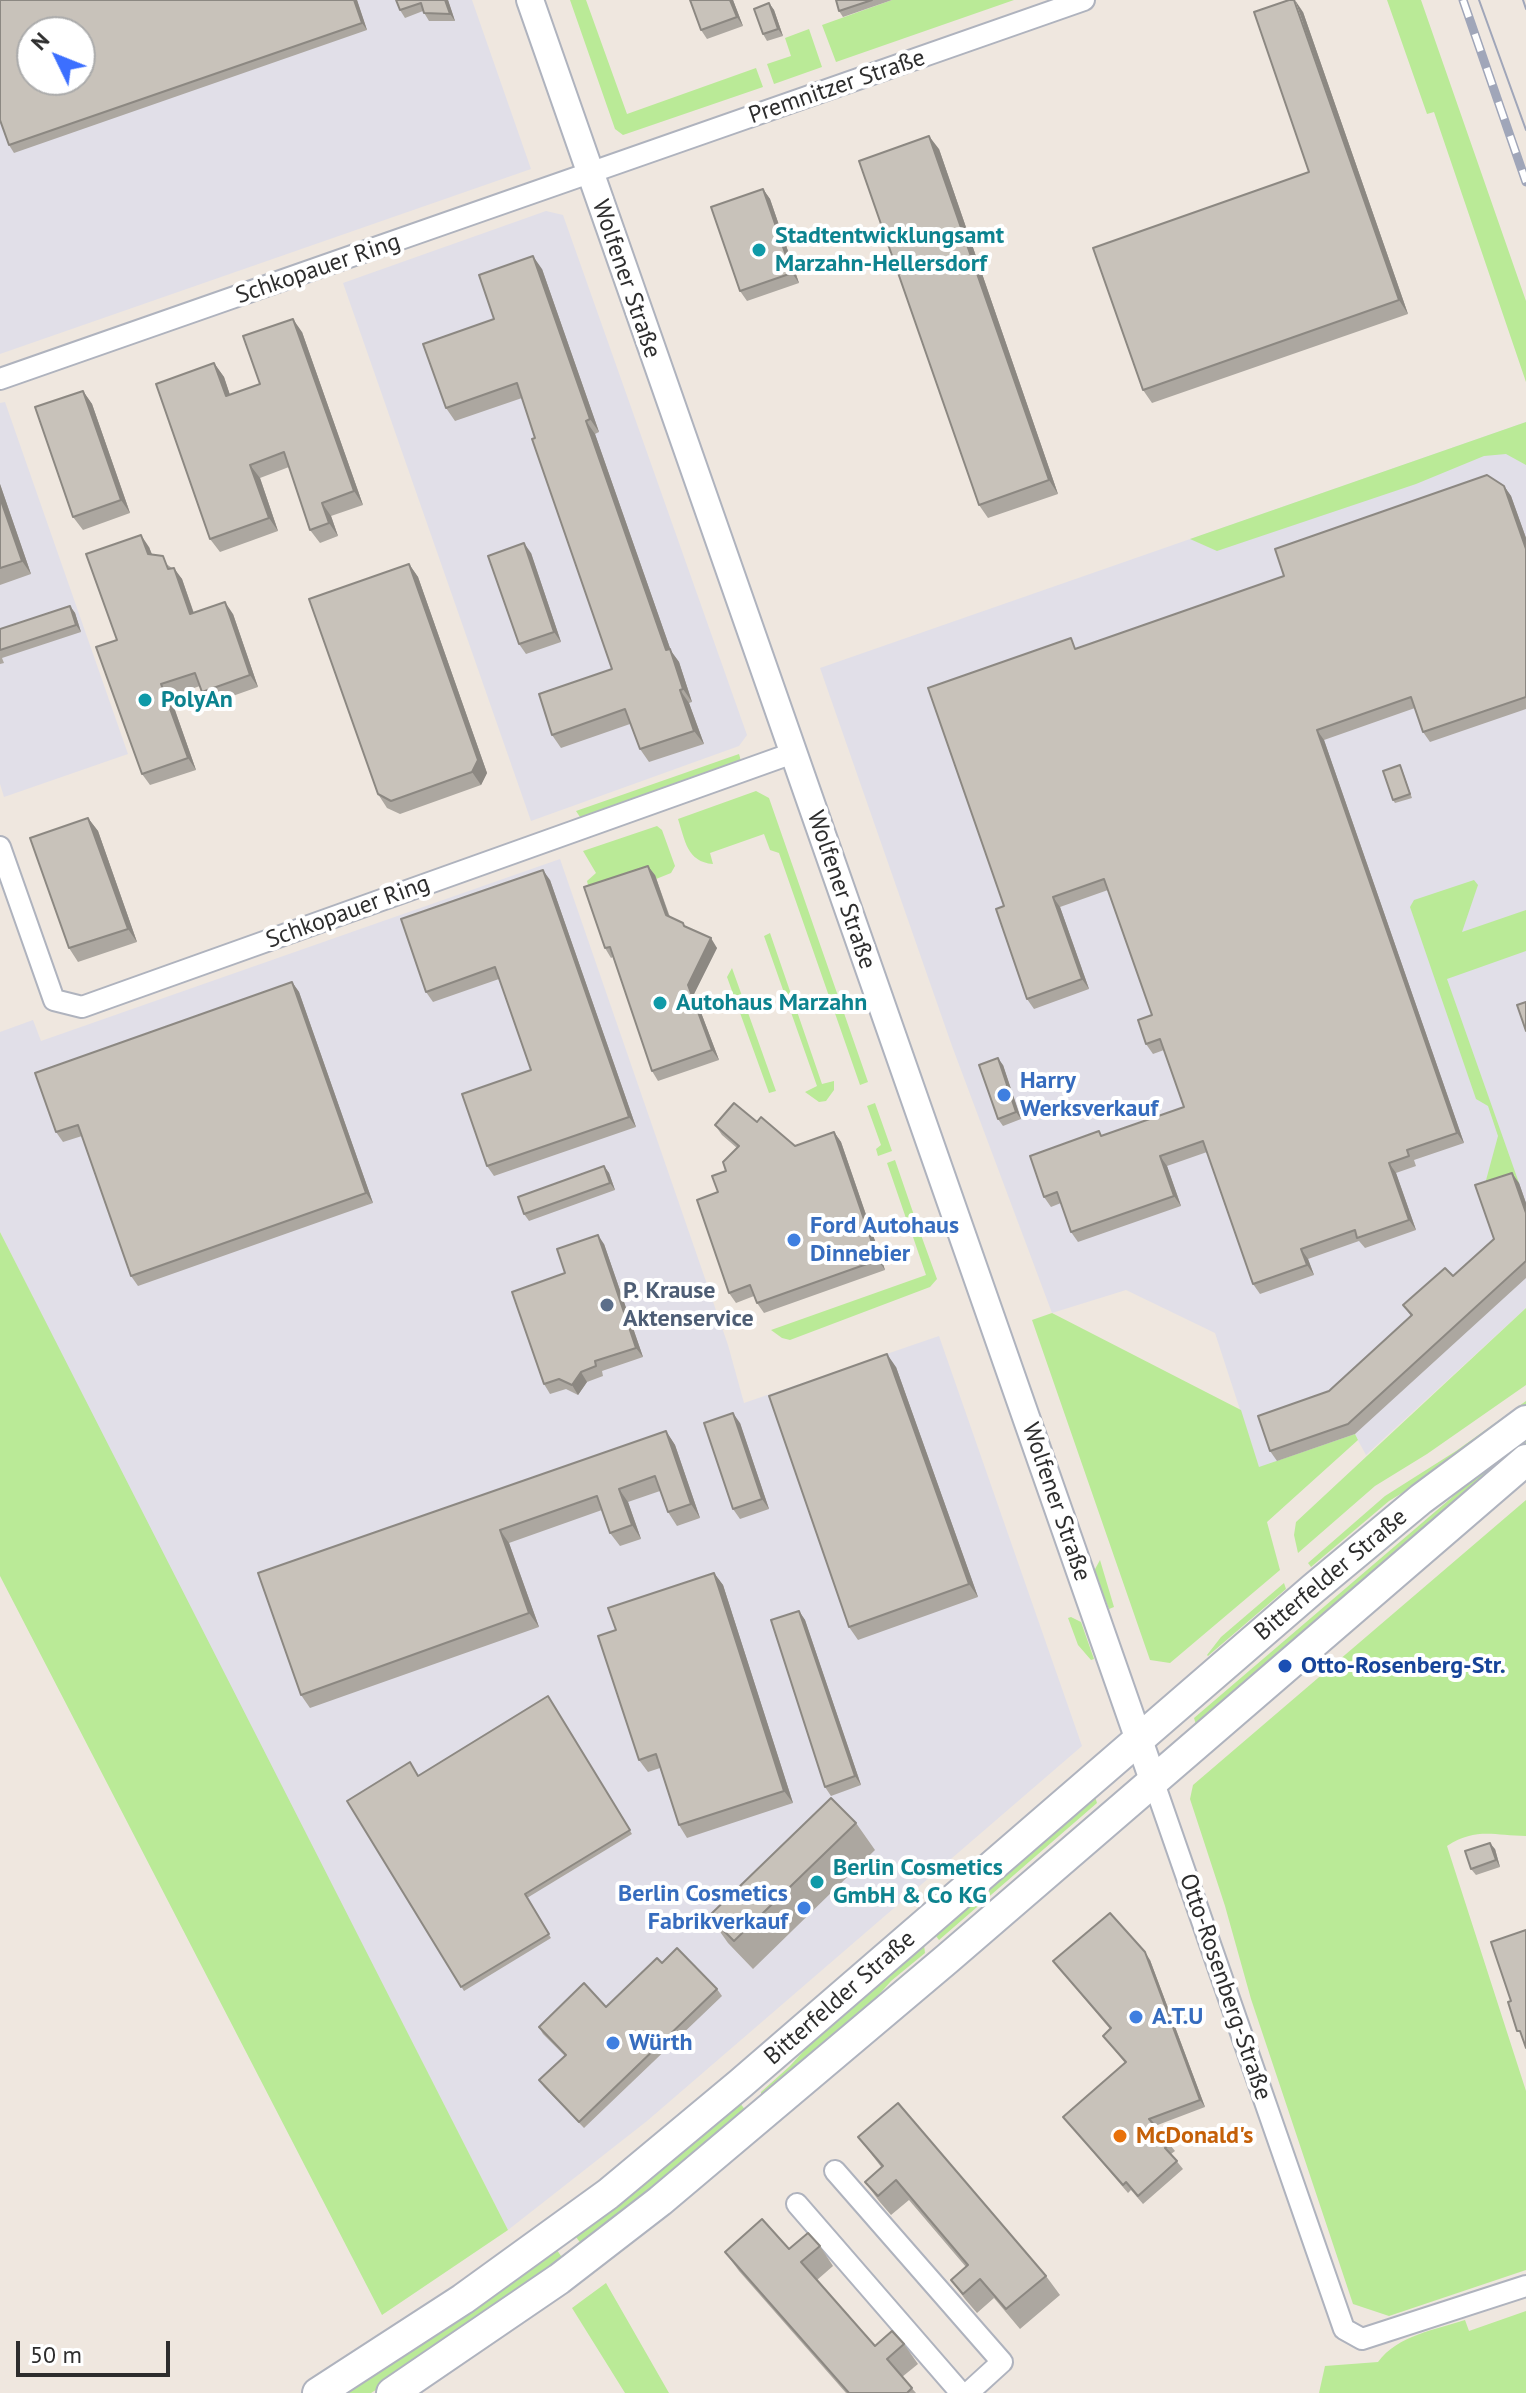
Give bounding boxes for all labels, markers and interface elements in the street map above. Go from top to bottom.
north arrow [16,16,96,96]
text: N [25,26,55,56]
street label: Premnitzer Straße [745,43,929,131]
street label: Wolfener Straße [585,196,667,362]
place label: Stadtentwicklungsamt Marzahn-Hellersdorf [775,222,1004,278]
street label: Schkopauer Ring [232,227,404,311]
marker: Stadtentwicklungsamt Marzahn-Hellersdorf [750,241,768,259]
place label: PolyAn [161,686,233,714]
marker: PolyAn [136,691,154,709]
street label: Wolfener Straße [800,807,882,973]
street label: Schkopauer Ring [262,869,434,955]
place label: Autohaus Marzahn [676,989,867,1017]
marker: Autohaus Marzahn [651,994,669,1012]
place label: Harry Werksverkauf [1020,1067,1158,1123]
marker: Harry Werksverkauf [995,1086,1013,1104]
place label: Ford Autohaus Dinnebier [810,1212,959,1268]
marker: Ford Autohaus Dinnebier [785,1231,803,1249]
place label: P. Krause Aktenservice [623,1277,754,1333]
marker: P. Krause Aktenservice [598,1296,616,1314]
street label: Wolfener Straße [1015,1419,1097,1585]
street label: Bitterfelder Straße [1249,1503,1413,1647]
place label: Otto-Rosenberg-Str. [1301,1652,1506,1680]
marker: Otto-Rosenberg-Str. [1276,1657,1294,1675]
place label: Berlin Cosmetics GmbH & Co KG [833,1854,1003,1910]
street label: Otto-Rosenberg-Straße [1173,1870,1277,2104]
marker: Berlin Cosmetics GmbH & Co KG [808,1873,826,1891]
place label: Berlin Cosmetics Fabrikverkauf [618,1880,788,1936]
marker: Berlin Cosmetics Fabrikverkauf [795,1899,813,1917]
street label: Bitterfelder Straße [759,1925,921,2071]
place label: A.T.U [1152,2003,1203,2031]
marker: A.T.U [1127,2008,1145,2026]
place label: Würth [629,2029,692,2057]
marker: Würth [604,2034,622,2052]
place label: McDonald's [1136,2122,1253,2150]
marker: McDonald's [1111,2127,1129,2145]
scale bar [20,2325,174,2375]
text: 50 m [30,2339,82,2370]

